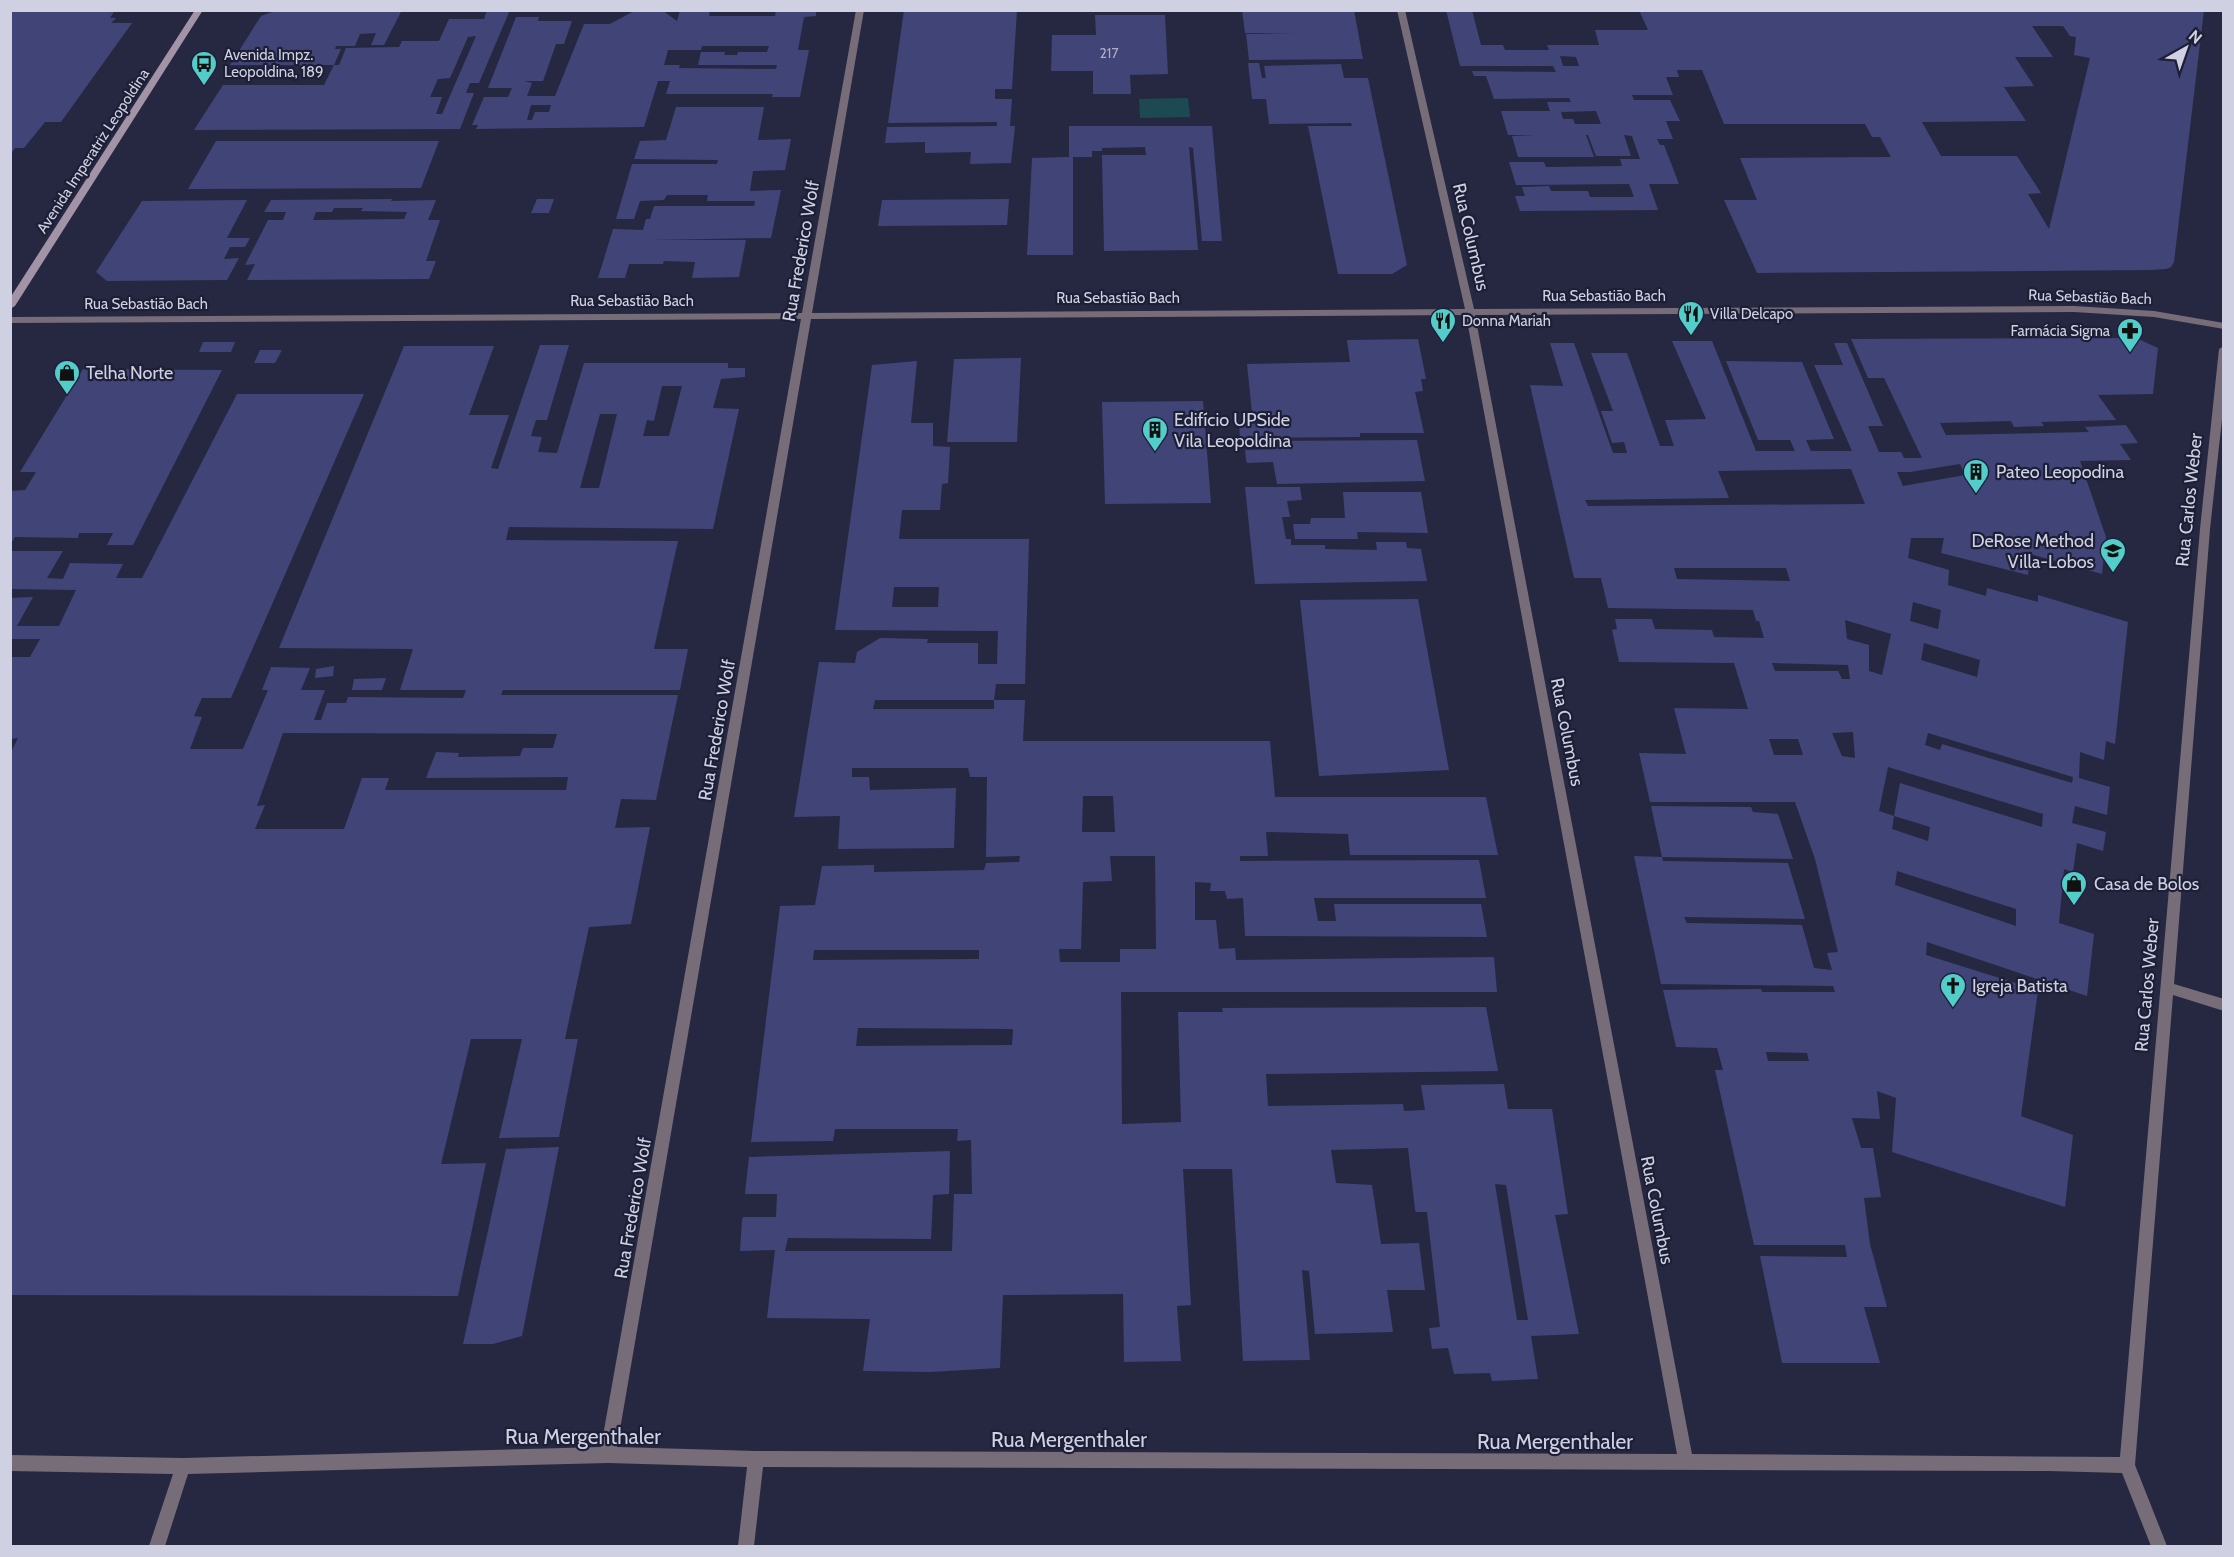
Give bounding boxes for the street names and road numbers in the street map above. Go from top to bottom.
street label: Avenida Imperatriz Leopoldina [33,65,153,237]
street label: Rua Frederico Wolf [778,179,824,323]
street label: Rua Columbus [1448,181,1494,293]
street label: Rua Sebastião Bach [2028,286,2152,308]
street label: Rua Sebastião Bach [1542,287,1666,305]
street label: Rua Sebastião Bach [1056,289,1180,307]
street label: Rua Sebastião Bach [570,292,694,310]
street label: Rua Sebastião Bach [84,295,208,313]
street label: Rua Carlos Weber [2171,432,2207,568]
street label: Rua Frederico Wolf [694,658,740,802]
street label: Rua Columbus [1546,676,1588,788]
street label: Rua Carlos Weber [2130,917,2164,1053]
street label: Rua Frederico Wolf [610,1136,656,1280]
street label: Rua Columbus [1636,1154,1678,1266]
street label: Rua Mergenthaler [505,1424,661,1449]
street label: Rua Mergenthaler [991,1427,1147,1452]
street label: Rua Mergenthaler [1477,1429,1633,1454]

